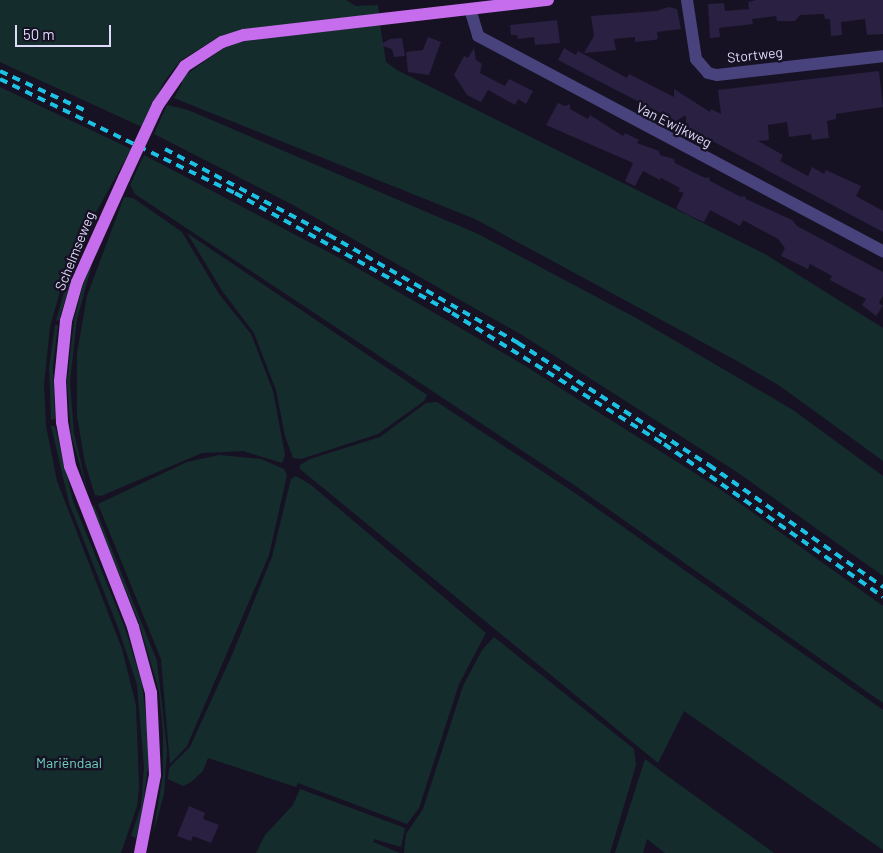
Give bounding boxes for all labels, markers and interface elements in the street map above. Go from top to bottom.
scale bar [18,15,114,47]
text: 50 m [23,25,55,43]
street label: Stortweg [726,44,784,66]
street label: Van Ewijkweg [633,99,715,151]
street label: Schelmseweg [51,209,99,293]
park label: Mariëndaal [36,755,102,771]

